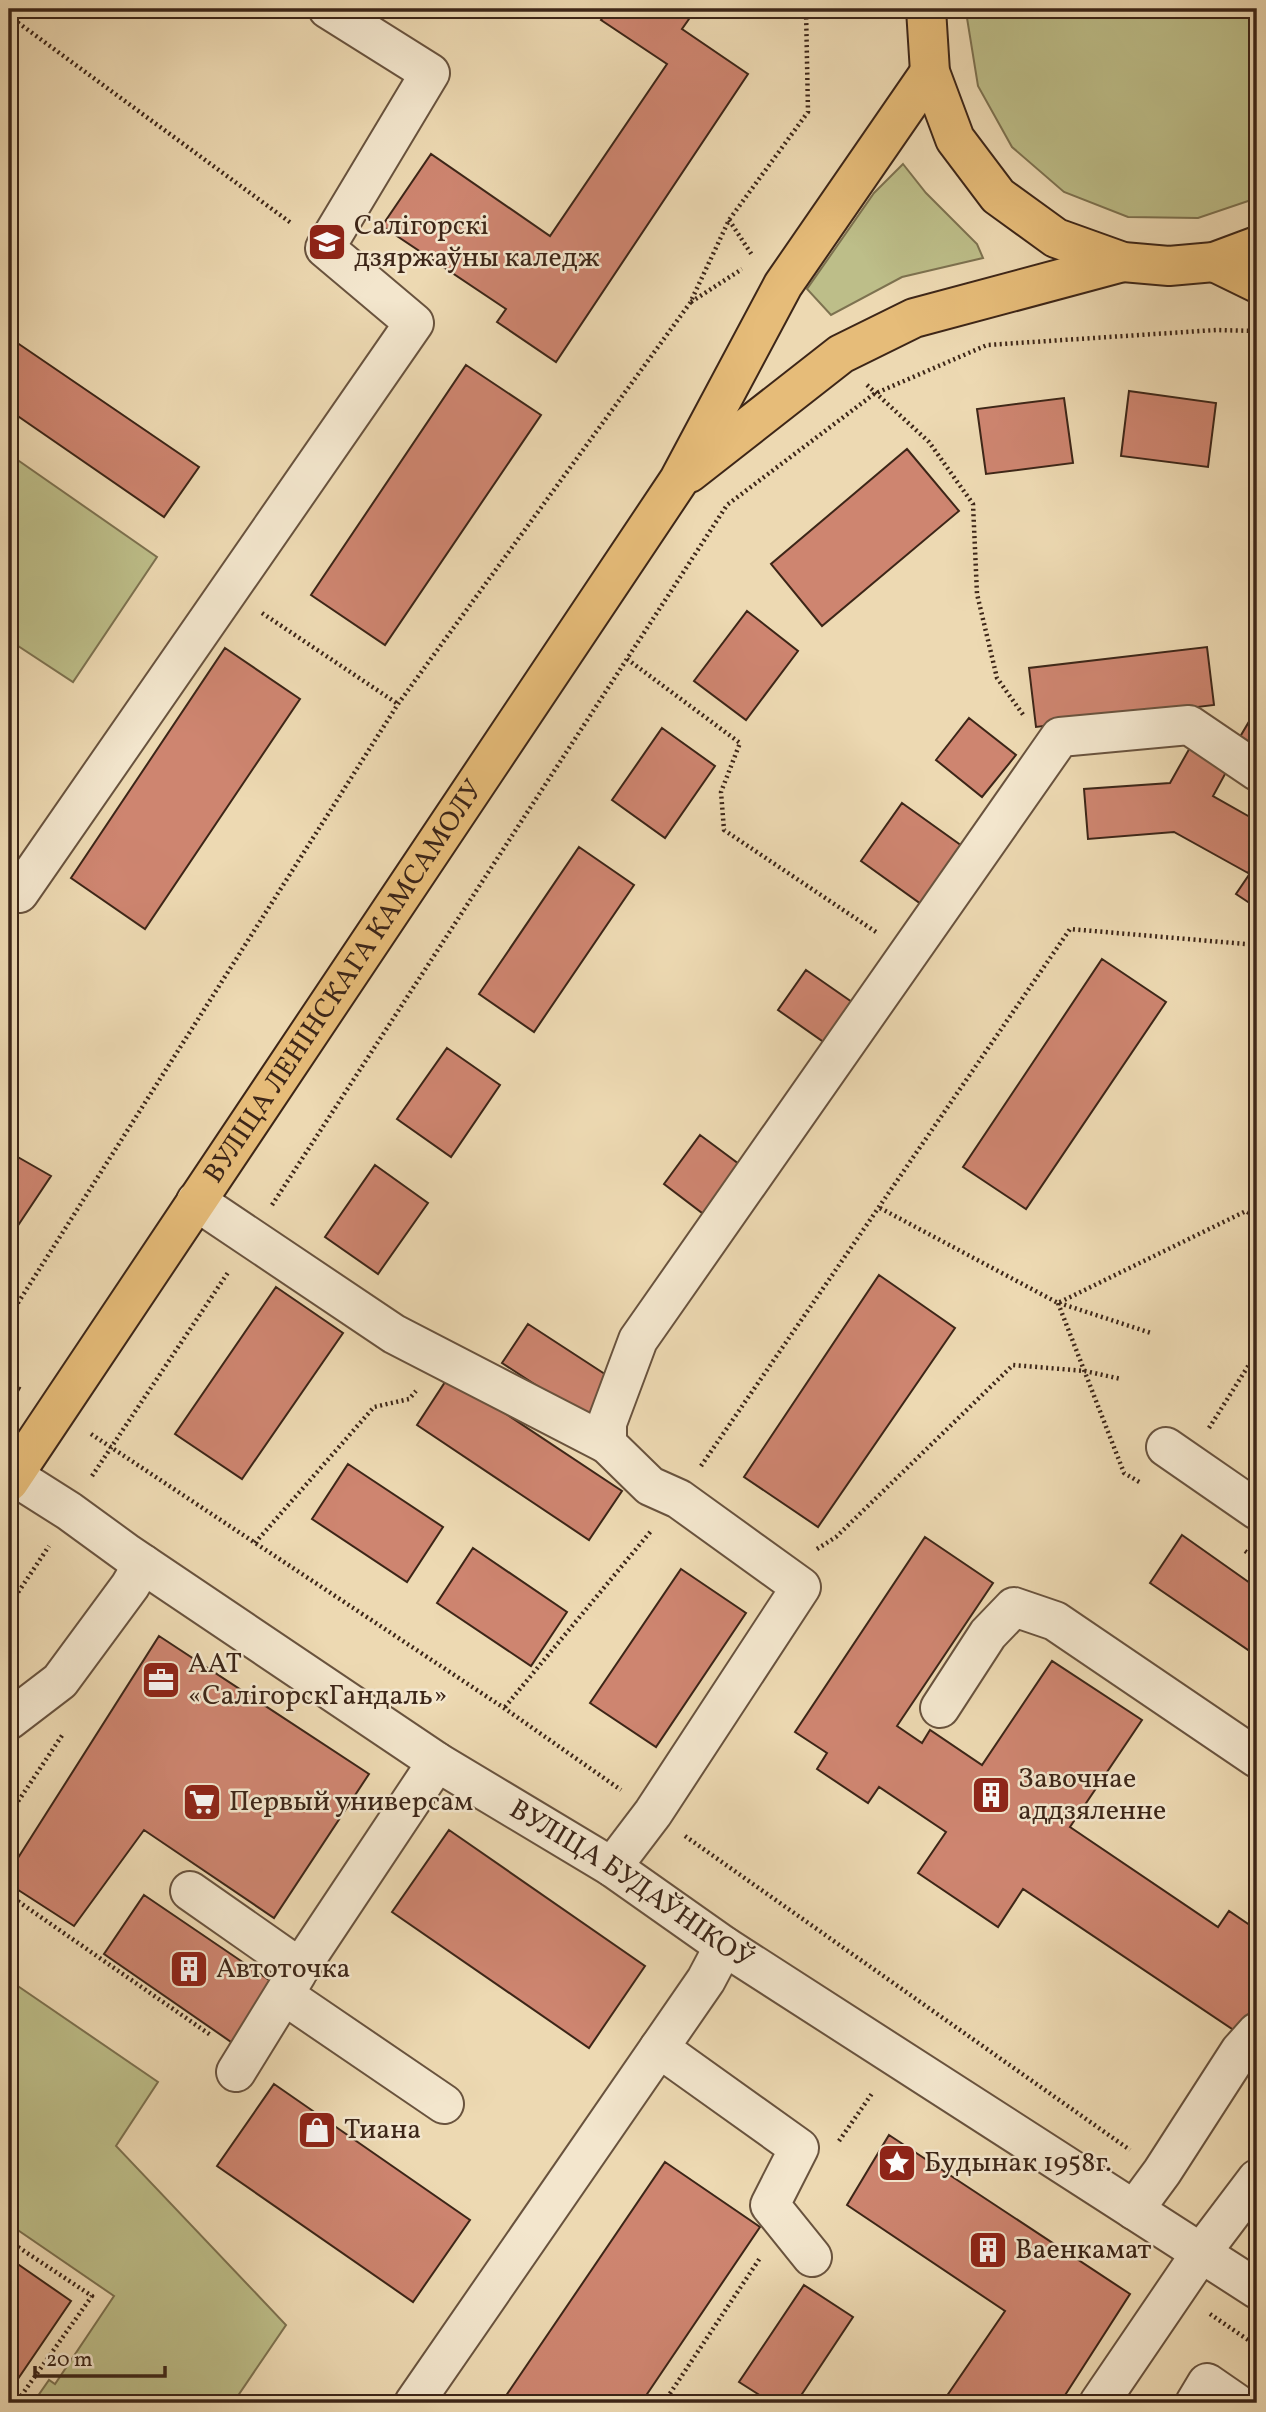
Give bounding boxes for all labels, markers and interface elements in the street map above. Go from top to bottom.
place label: Салігорскі дзяржаўны каледж [354,207,600,278]
school or university icon: Салігорскі дзяржаўны каледж [306,221,348,263]
street label: ВУЛІЦА ЛЕНІНСКАГА КАМСАМОЛУ [195,772,493,1191]
place label: ААТ «СалігорскГандаль» [188,1645,447,1716]
office icon: ААТ «СалігорскГандаль» [140,1659,182,1701]
place label: Завочнае аддзяленне [1018,1760,1166,1831]
building icon: Завочнае аддзяленне [970,1774,1012,1816]
supermarket icon: Первый универсам [181,1781,223,1823]
place label: Первый универсам [229,1783,473,1822]
street label: ВУЛІЦА БУДАЎНІКОЎ [502,1790,760,1979]
building icon: Автоточка [168,1948,210,1990]
place label: Автоточка [216,1950,351,1989]
shop icon: Тиана [296,2109,338,2151]
place label: Тиана [344,2111,421,2150]
place icon: Будынак 1958г. [876,2142,918,2184]
place label: Будынак 1958г. [924,2144,1112,2183]
building icon: Ваенкамат [967,2229,1009,2271]
place label: Ваенкамат [1015,2231,1151,2270]
scale bar [35,2335,164,2379]
text: 20 m [46,2346,92,2375]

